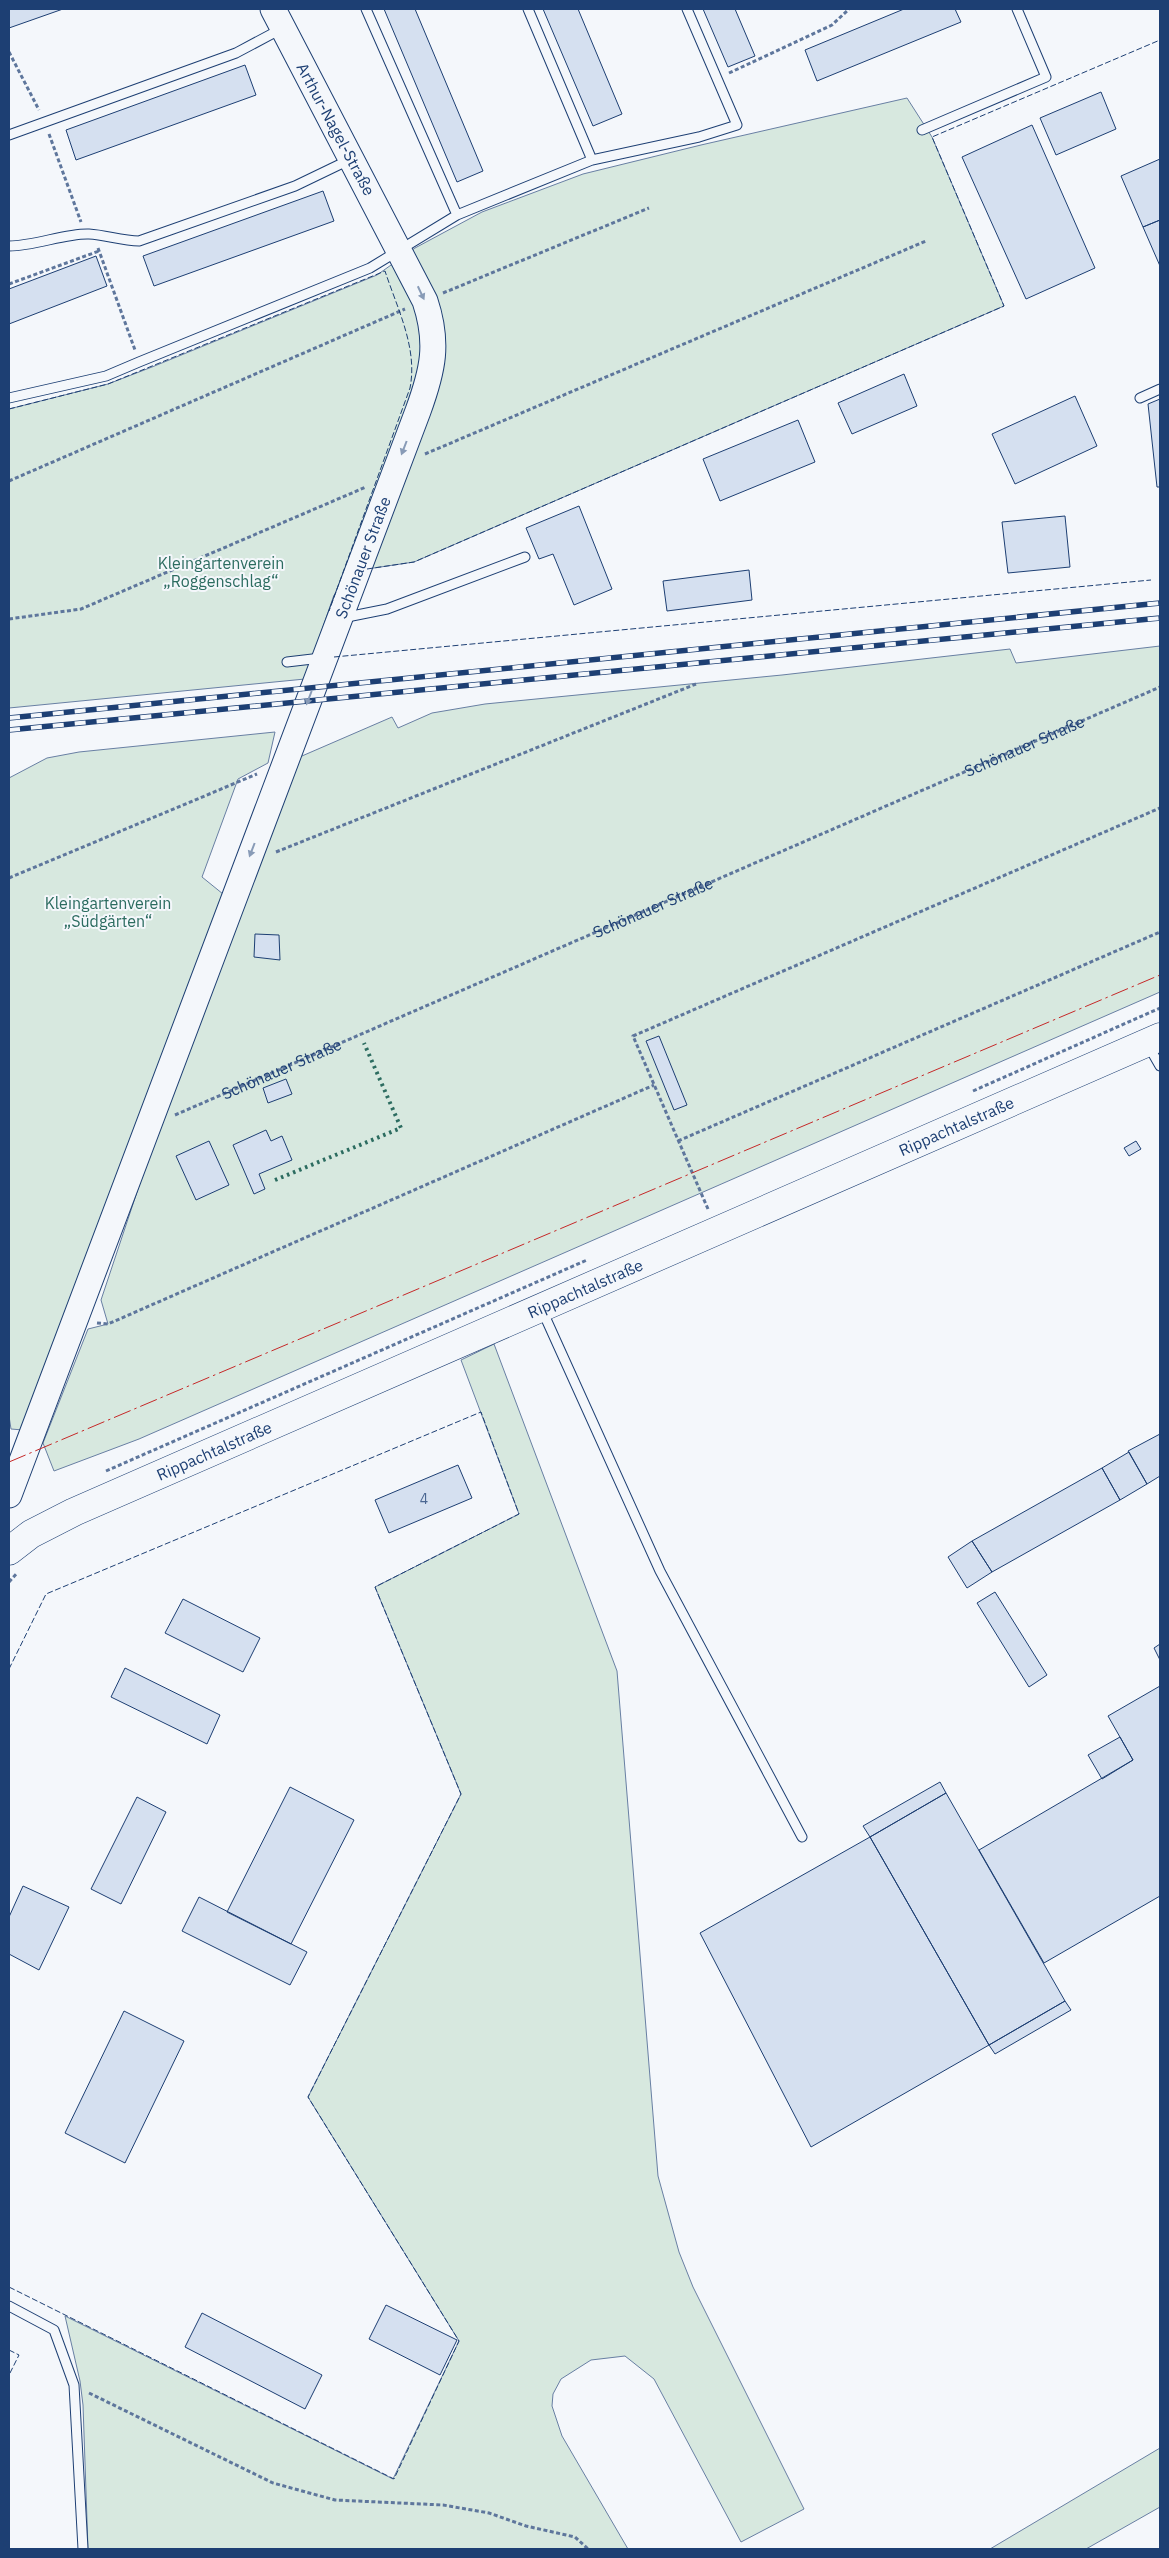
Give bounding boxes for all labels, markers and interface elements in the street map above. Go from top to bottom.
street label: Arthur-Nagel-Straße [293,59,380,199]
one-way arrow [418,286,426,300]
one-way arrow [400,441,408,456]
street label: Schönauer Straße [331,493,395,621]
park label: Kleingartenverein „Roggenschlag“ [158,553,284,591]
one-way arrow [305,691,312,706]
street label: Schönauer Straße [961,711,1088,781]
one-way arrow [248,843,255,858]
street label: Schönauer Straße [590,872,716,942]
park label: Kleingartenverein „Südgärten“ [45,893,171,931]
street label: Schönauer Straße [218,1034,345,1104]
street label: Rippachtalstraße [895,1092,1017,1160]
street label: Rippachtalstraße [524,1254,646,1322]
street label: Rippachtalstraße [153,1417,275,1485]
house number: 4 [420,1490,428,1508]

